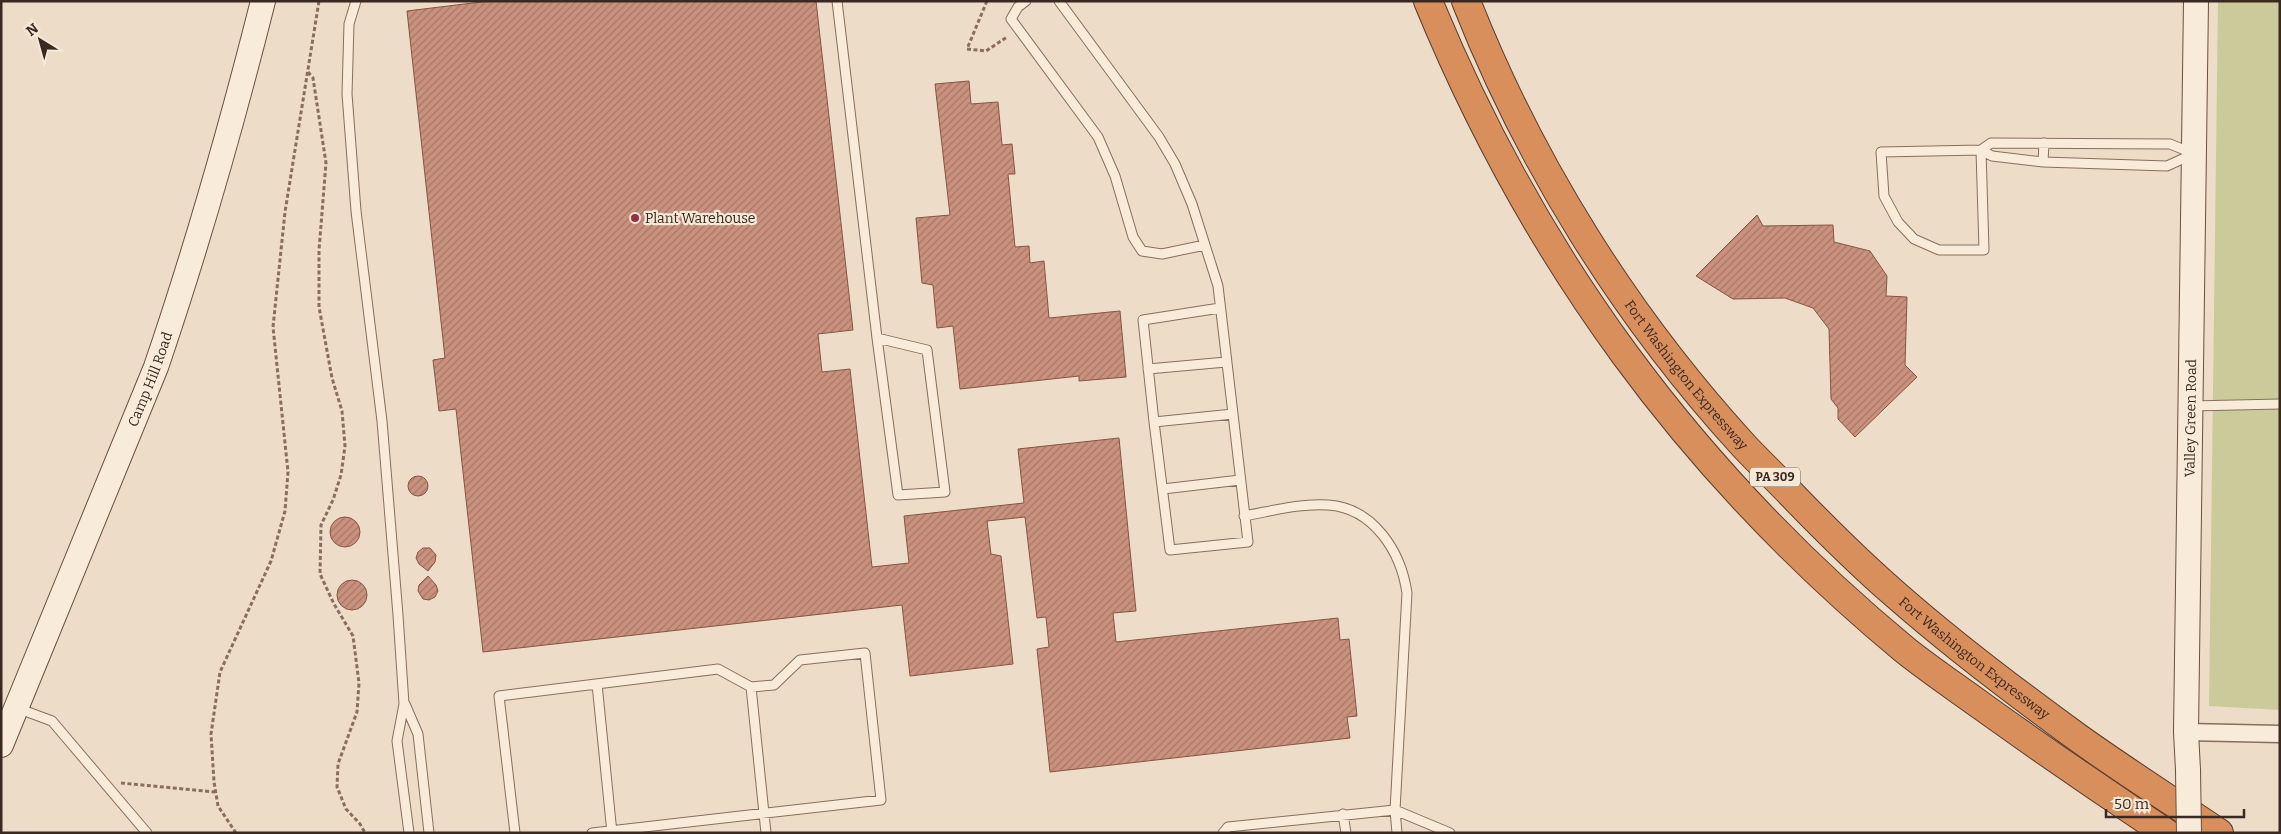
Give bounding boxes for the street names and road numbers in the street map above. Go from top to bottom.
street label: Fort Washington Expressway [1621,297,1752,454]
street label: Camp Hill Road [124,330,176,429]
street label: Valley Green Road [2181,359,2200,477]
road number: PA 309 [1750,468,1800,487]
street label: Fort Washington Expressway [1895,593,2054,723]

